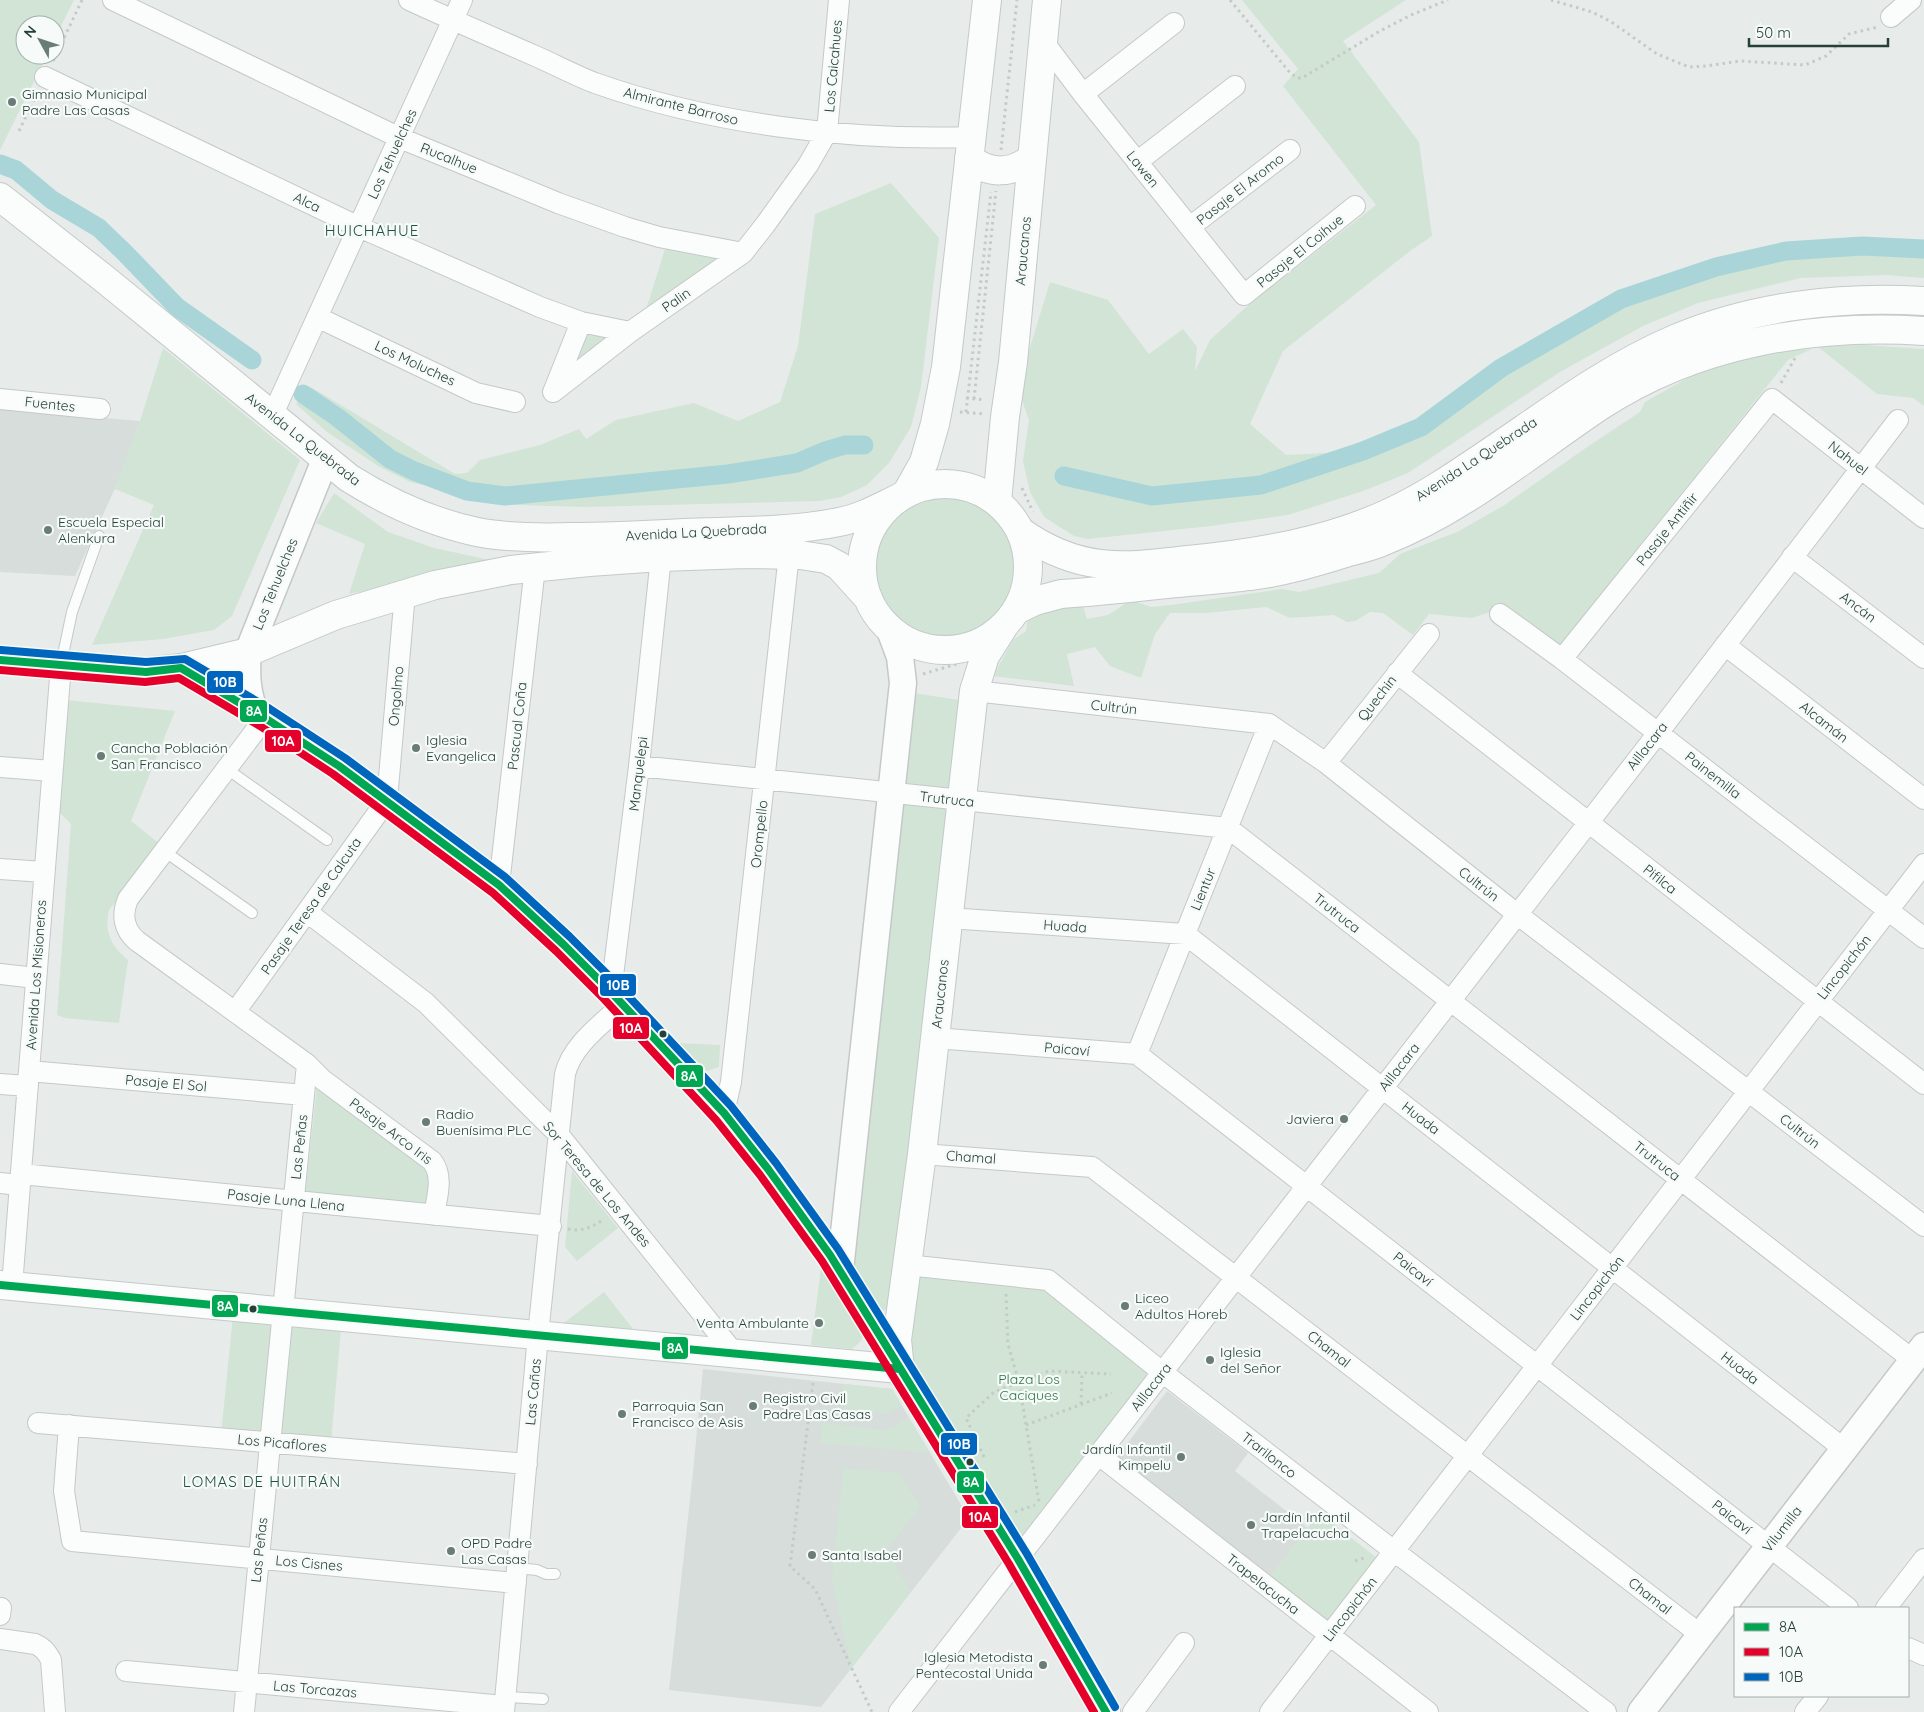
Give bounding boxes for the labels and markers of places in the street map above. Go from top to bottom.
place label: Gimnasio Municipal Padre Las Casas [22,85,147,119]
marker: Gimnasio Municipal Padre Las Casas [6,96,18,108]
place label: Escuela Especial Alenkura [58,513,164,547]
marker: Escuela Especial Alenkura [42,524,54,536]
place label: Iglesia Evangelica [426,731,496,765]
place label: Cancha Población San Francisco [111,739,228,773]
marker: Iglesia Evangelica [410,742,422,754]
marker: Cancha Población San Francisco [95,750,107,762]
unlabelled marker [658,1029,668,1039]
place label: Radio Buenísima PLC [436,1105,532,1139]
place label: Javiera [1286,1110,1334,1128]
marker: Javiera [1338,1113,1350,1125]
marker: Radio Buenísima PLC [420,1116,432,1128]
place label: Liceo Adultos Horeb [1135,1289,1227,1323]
marker: Liceo Adultos Horeb [1119,1300,1131,1312]
unlabelled marker [248,1304,258,1314]
place label: Venta Ambulante [696,1314,809,1332]
marker: Venta Ambulante [813,1317,825,1329]
place label: Iglesia del Señor [1220,1343,1282,1377]
marker: Iglesia del Señor [1204,1354,1216,1366]
place label: Registro Civil Padre Las Casas [763,1389,871,1423]
place label: Parroquia San Francisco de Asis [632,1397,743,1431]
marker: Registro Civil Padre Las Casas [747,1400,759,1412]
marker: Parroquia San Francisco de Asis [616,1408,628,1420]
place label: Jardín Infantil Kimpelu [1082,1440,1171,1474]
marker: Jardín Infantil Kimpelu [1175,1451,1187,1463]
unlabelled marker [965,1457,975,1467]
place label: Jardín Infantil Trapelacucha [1261,1508,1350,1542]
marker: Jardín Infantil Trapelacucha [1245,1519,1257,1531]
place label: OPD Padre Las Casas [461,1534,532,1568]
marker: OPD Padre Las Casas [445,1545,457,1557]
place label: Santa Isabel [822,1546,902,1564]
marker: Santa Isabel [806,1549,818,1561]
place label: Iglesia Metodista Pentecostal Unida [916,1648,1033,1682]
marker: Iglesia Metodista Pentecostal Unida [1037,1659,1049,1671]

